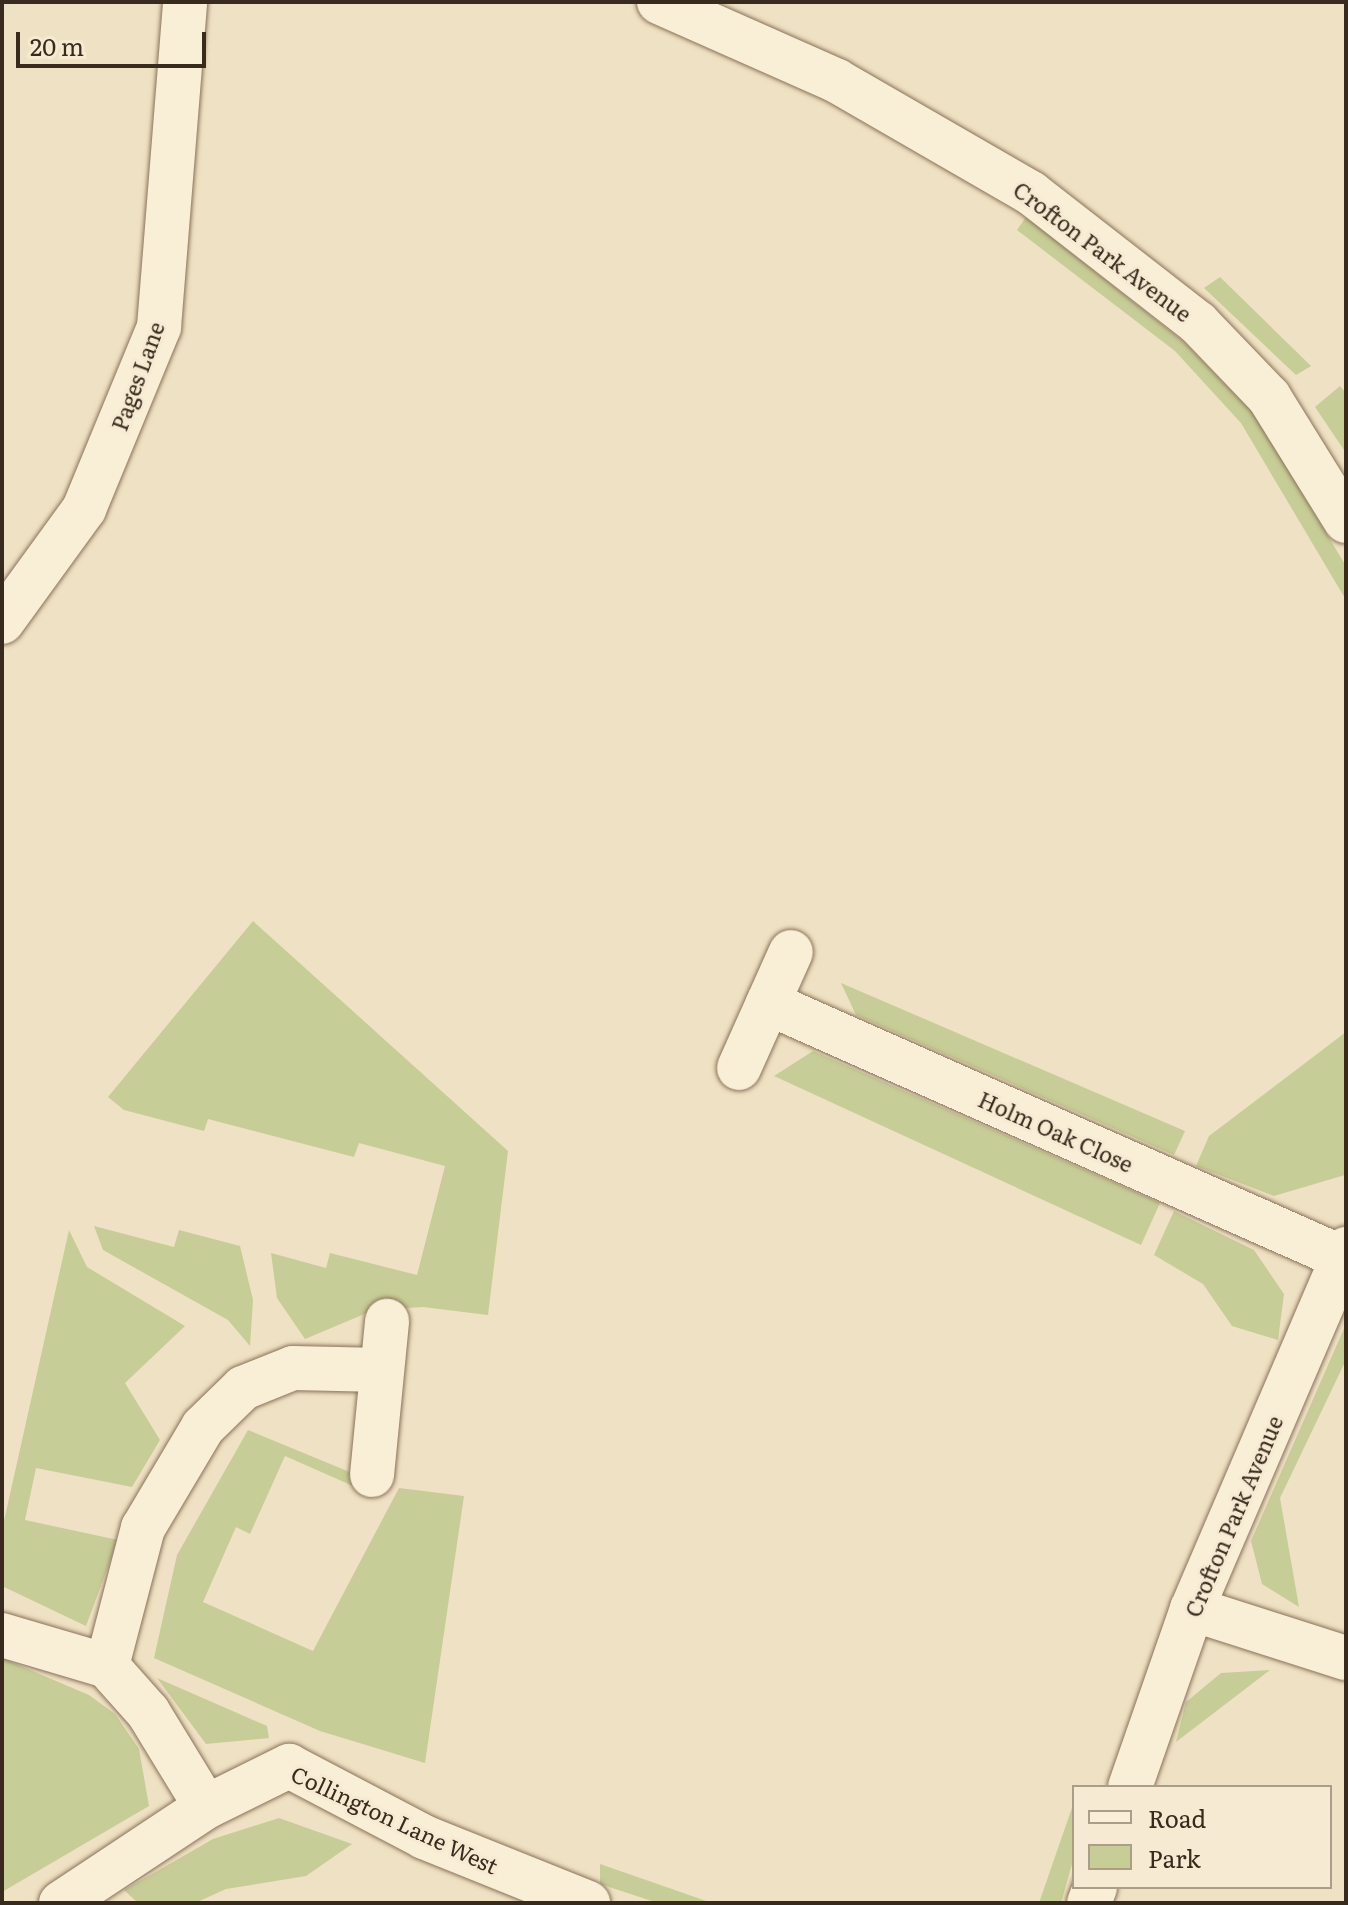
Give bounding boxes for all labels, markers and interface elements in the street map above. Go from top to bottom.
scale bar [20,16,210,66]
text: 20 m [30,28,84,63]
street label: Crofton Park Avenue [1009,175,1197,327]
street label: Pages Lane [105,318,169,434]
street label: Holm Oak Close [975,1085,1137,1177]
street label: Crofton Park Avenue [1179,1411,1287,1621]
street label: Collington Lane West [288,1760,502,1878]
legend [1072,1785,1332,1889]
text: Road [1148,1800,1206,1835]
text: Park [1148,1840,1201,1875]

